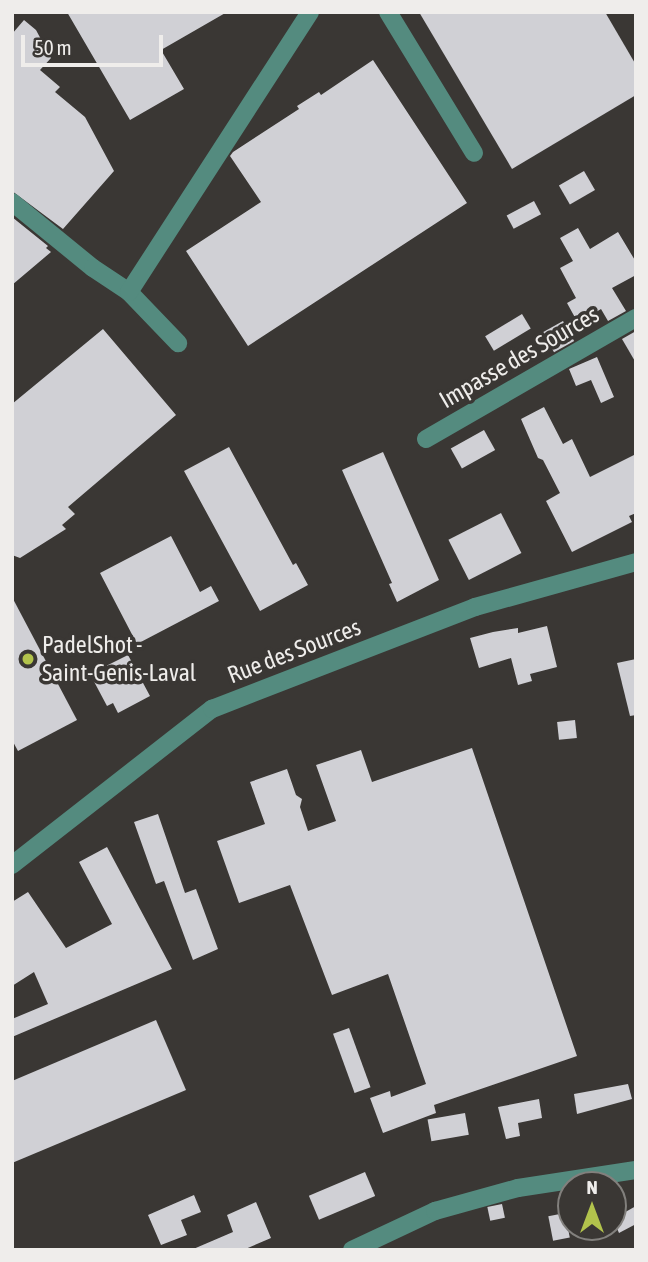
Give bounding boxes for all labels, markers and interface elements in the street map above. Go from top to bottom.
scale bar [24,21,166,65]
text: 50 m [34,35,72,59]
street label: Impasse des Sources [434,300,604,414]
street label: Rue des Sources [223,612,365,690]
place label: PadelShot - Saint-Genis-Laval [42,631,196,687]
marker: PadelShot - Saint-Genis-Laval [20,651,36,667]
north arrow [557,1171,627,1241]
text: N [586,1176,598,1198]

